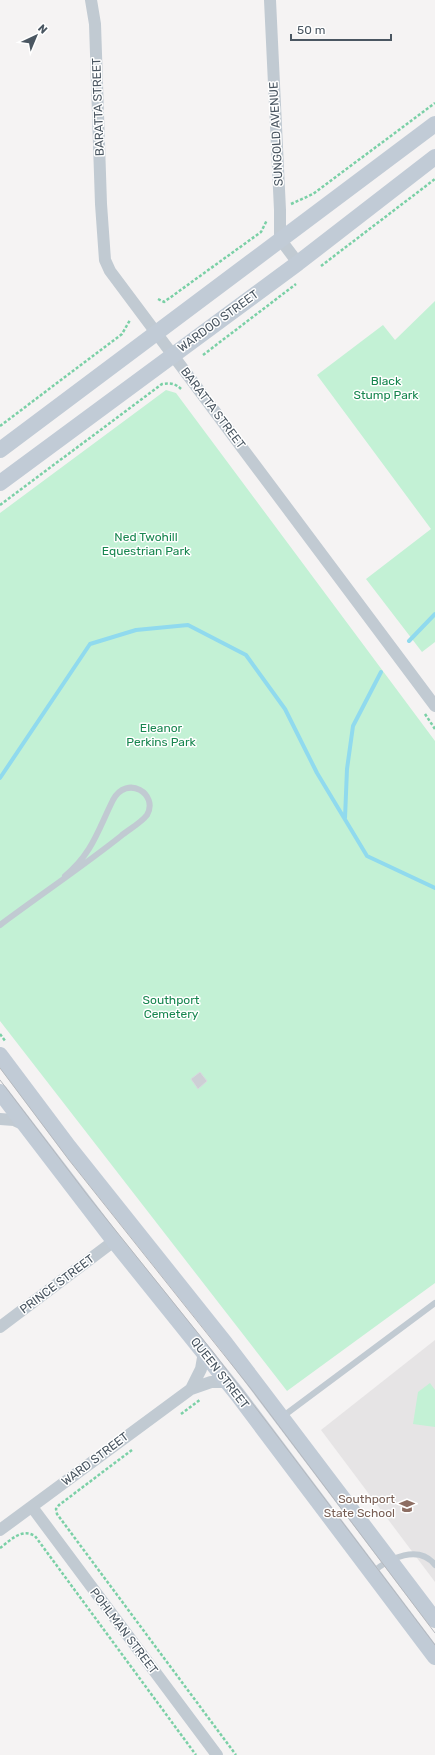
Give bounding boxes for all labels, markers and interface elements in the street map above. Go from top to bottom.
north arrow [16,16,56,56]
scale bar [291,16,391,42]
text: N [35,22,50,37]
text: 50 m [297,23,325,37]
street label: BARATTA STREET [89,58,107,156]
street label: SUNGOLD AVENUE [266,81,286,187]
street label: WARDOO STREET [175,287,261,355]
street label: BARATTA STREET [178,365,248,452]
park label: Black Stump Park [353,374,419,402]
park label: Ned Twohill Equestrian Park [102,530,191,558]
park label: Eleanor Perkins Park [126,721,196,749]
park label: Southport Cemetery [143,993,200,1021]
street label: PRINCE STREET [17,1252,97,1316]
street label: QUEEN STREET [188,1335,252,1411]
street label: WARD STREET [59,1429,131,1489]
place label: Southport State School [324,1492,395,1520]
school or university icon: Southport State School [398,1497,416,1515]
street label: POHLMAN STREET [87,1585,161,1677]

